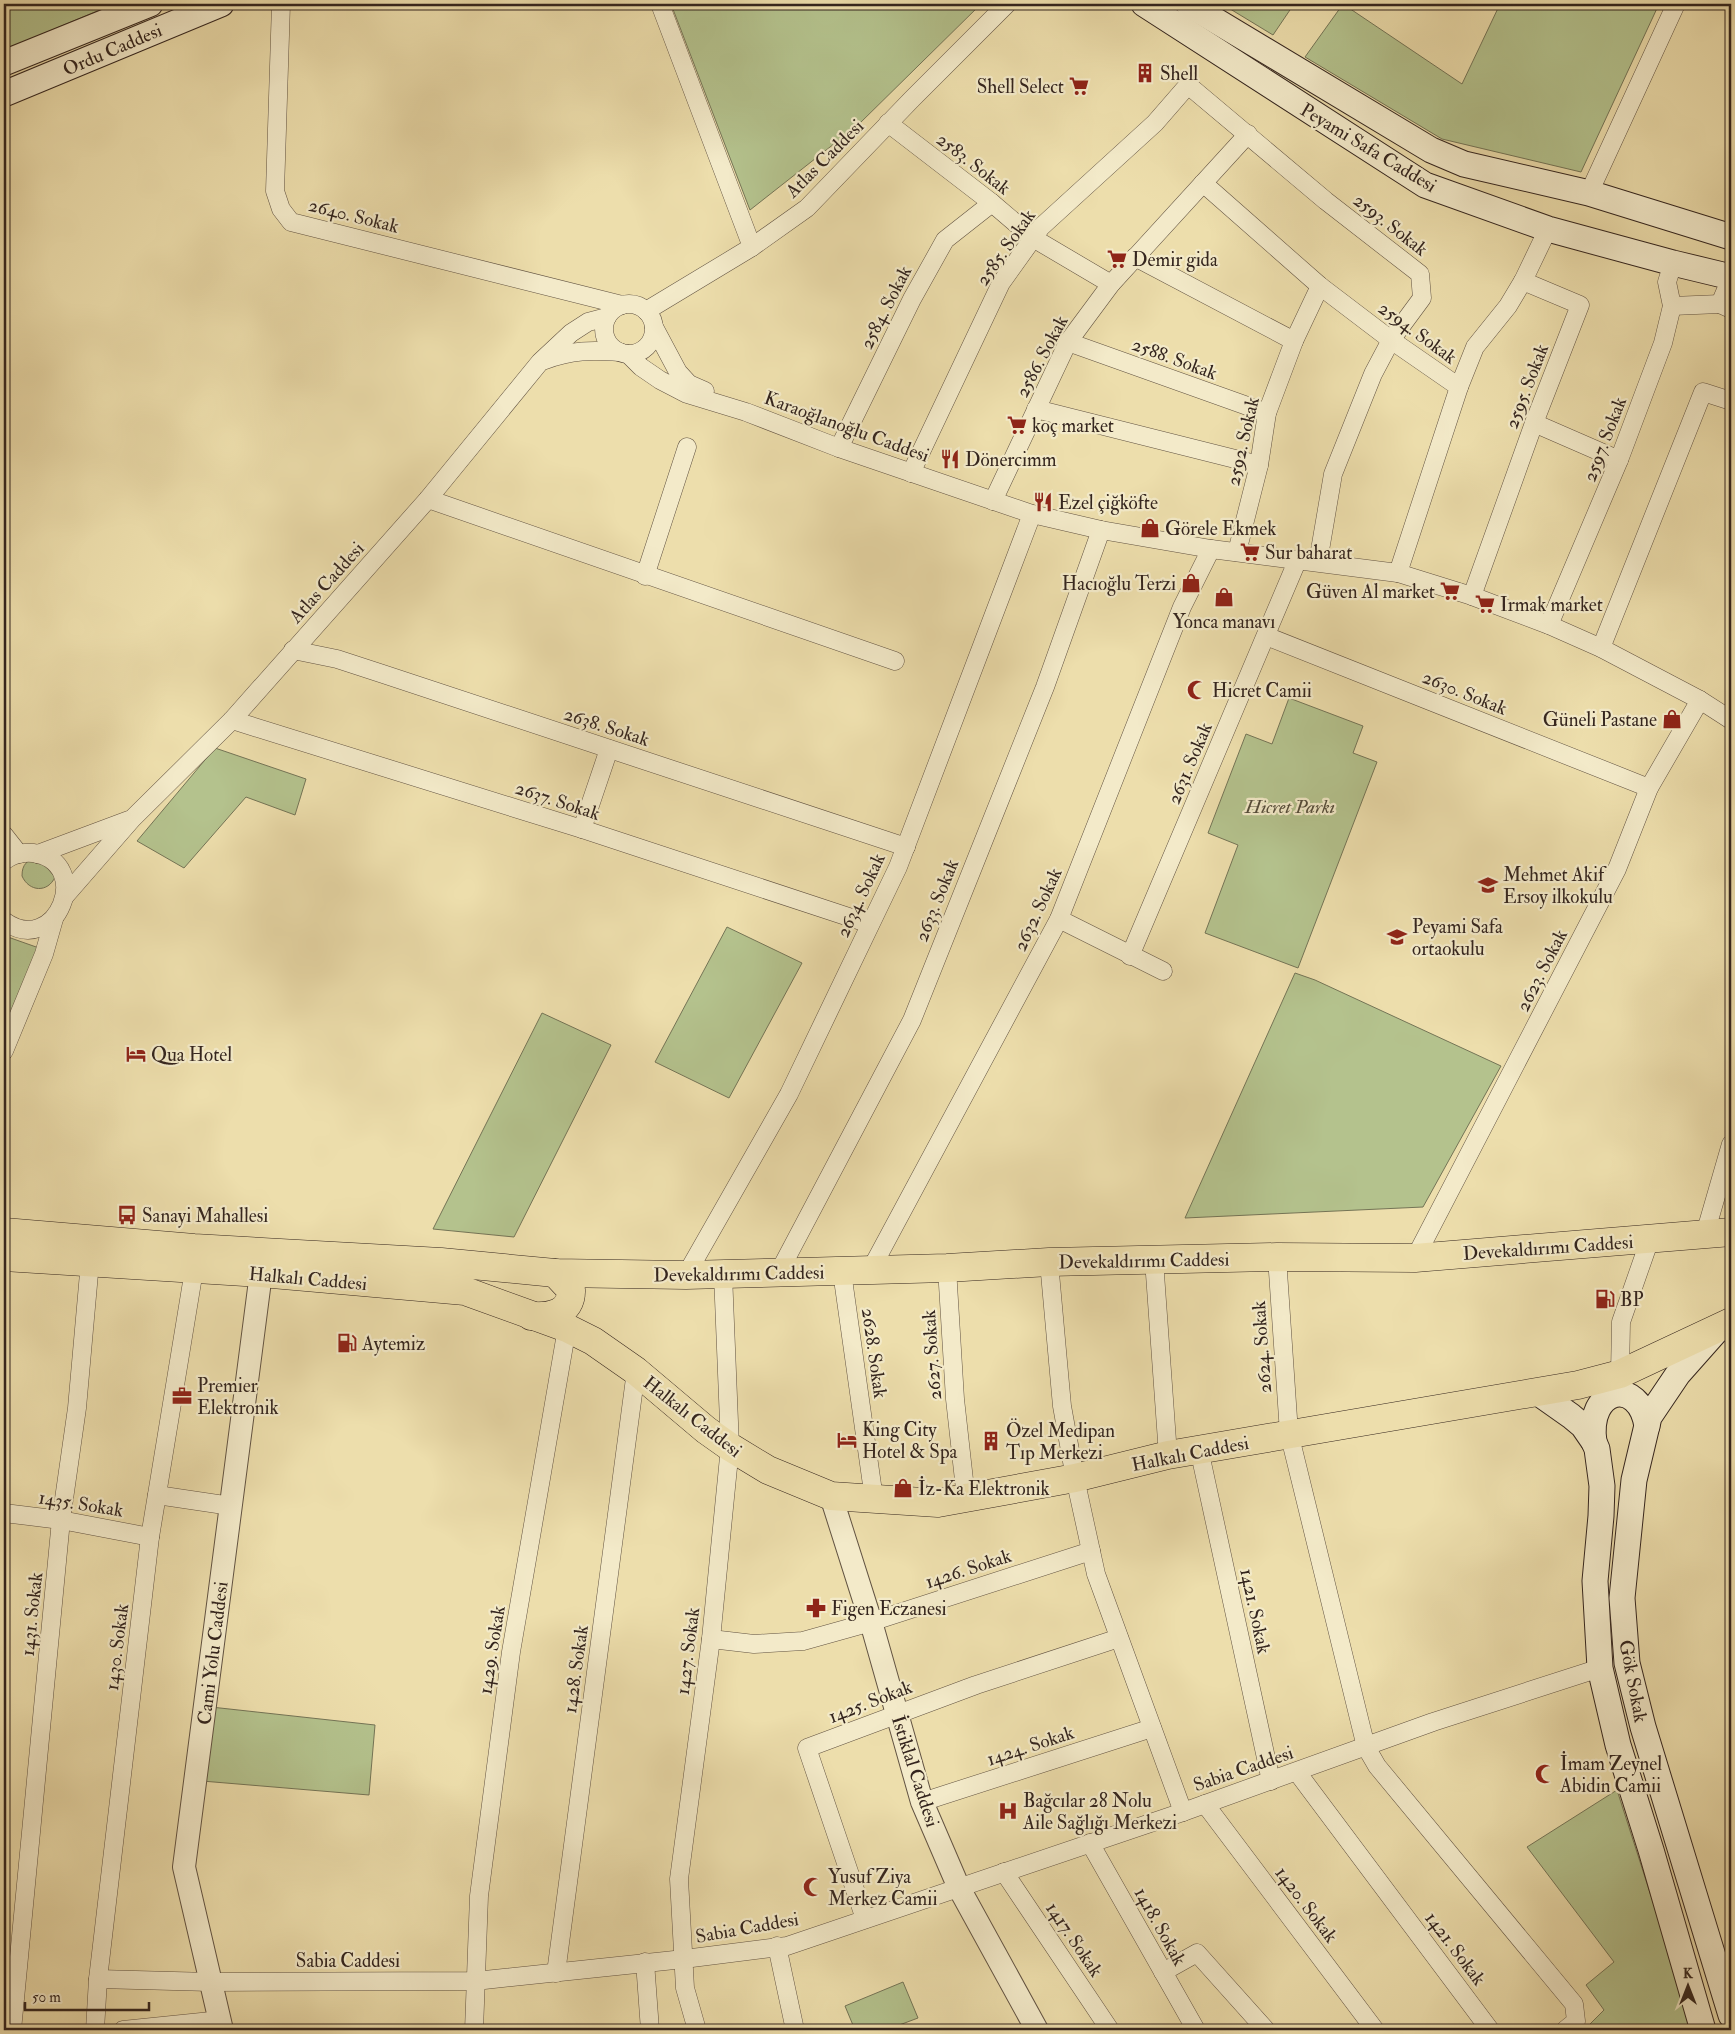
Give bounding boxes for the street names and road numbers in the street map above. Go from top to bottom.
street label: Ordu Caddesi [59,18,166,82]
street label: Peyami Safa Caddesi [1296,98,1441,198]
street label: Atlas Caddesi [780,114,869,204]
street label: 2583. Sokak [932,127,1015,200]
street label: 2593. Sokak [1348,188,1432,261]
street label: 2640. Sokak [306,193,401,239]
street label: 2585. Sokak [971,205,1041,291]
street label: 2584. Sokak [855,262,917,353]
street label: 2594. Sokak [1373,296,1461,369]
street label: 2586. Sokak [1010,311,1074,402]
street label: 2588. Sokak [1129,332,1221,385]
street label: 2595. Sokak [1500,341,1554,432]
street label: Karaoğlanoğlu Caddesi [761,386,932,468]
street label: 2597. Sokak [1578,393,1632,485]
street label: 2592. Sokak [1221,394,1265,488]
street label: Atlas Caddesi [283,537,370,629]
street label: 2630. Sokak [1419,665,1511,721]
street label: 2638. Sokak [561,702,653,752]
street label: 2631. Sokak [1162,719,1218,808]
street label: 2637. Sokak [512,776,603,826]
street label: 2634. Sokak [831,849,891,941]
street label: 2633. Sokak [910,856,964,945]
street label: 2632. Sokak [1008,864,1068,955]
street label: 2623. Sokak [1511,925,1573,1016]
street label: Devekaldırımı Caddesi [1462,1230,1634,1266]
street label: Devekaldırımı Caddesi [1058,1248,1230,1274]
street label: Devekaldırımı Caddesi [653,1261,825,1287]
street label: Halkalı Caddesi [248,1262,368,1296]
street label: 2624. Sokak [1247,1300,1277,1394]
street label: 2628. Sokak [856,1306,892,1400]
street label: 2627. Sokak [917,1309,947,1401]
street label: Halkalı Caddesi [638,1371,747,1463]
street label: Halkalı Caddesi [1130,1431,1251,1477]
street label: 1435. Sokak [37,1485,125,1523]
street label: 1426. Sokak [922,1544,1015,1594]
street label: 1421. Sokak [1234,1566,1276,1656]
street label: 1431. Sokak [16,1571,48,1657]
street label: Cami Yolu Caddesi [192,1580,234,1726]
street label: 1430. Sokak [100,1602,134,1692]
street label: 1429. Sokak [473,1604,511,1696]
street label: 1427. Sokak [671,1606,705,1696]
street label: 1428. Sokak [558,1624,594,1715]
street label: Gök Sokak [1613,1638,1653,1725]
street label: 1425. Sokak [825,1675,916,1729]
street label: İstiklal Caddesi [886,1712,945,1830]
street label: 1424. Sokak [984,1721,1077,1771]
street label: Sabia Caddesi [1190,1741,1297,1797]
street label: 1420. Sokak [1270,1862,1343,1948]
street label: 1418. Sokak [1129,1883,1191,1970]
street label: 1417. Sokak [1040,1897,1108,1982]
street label: Sabia Caddesi [694,1907,801,1949]
street label: 1421. Sokak [1420,1907,1491,1990]
street label: Sabia Caddesi [296,1949,400,1973]

